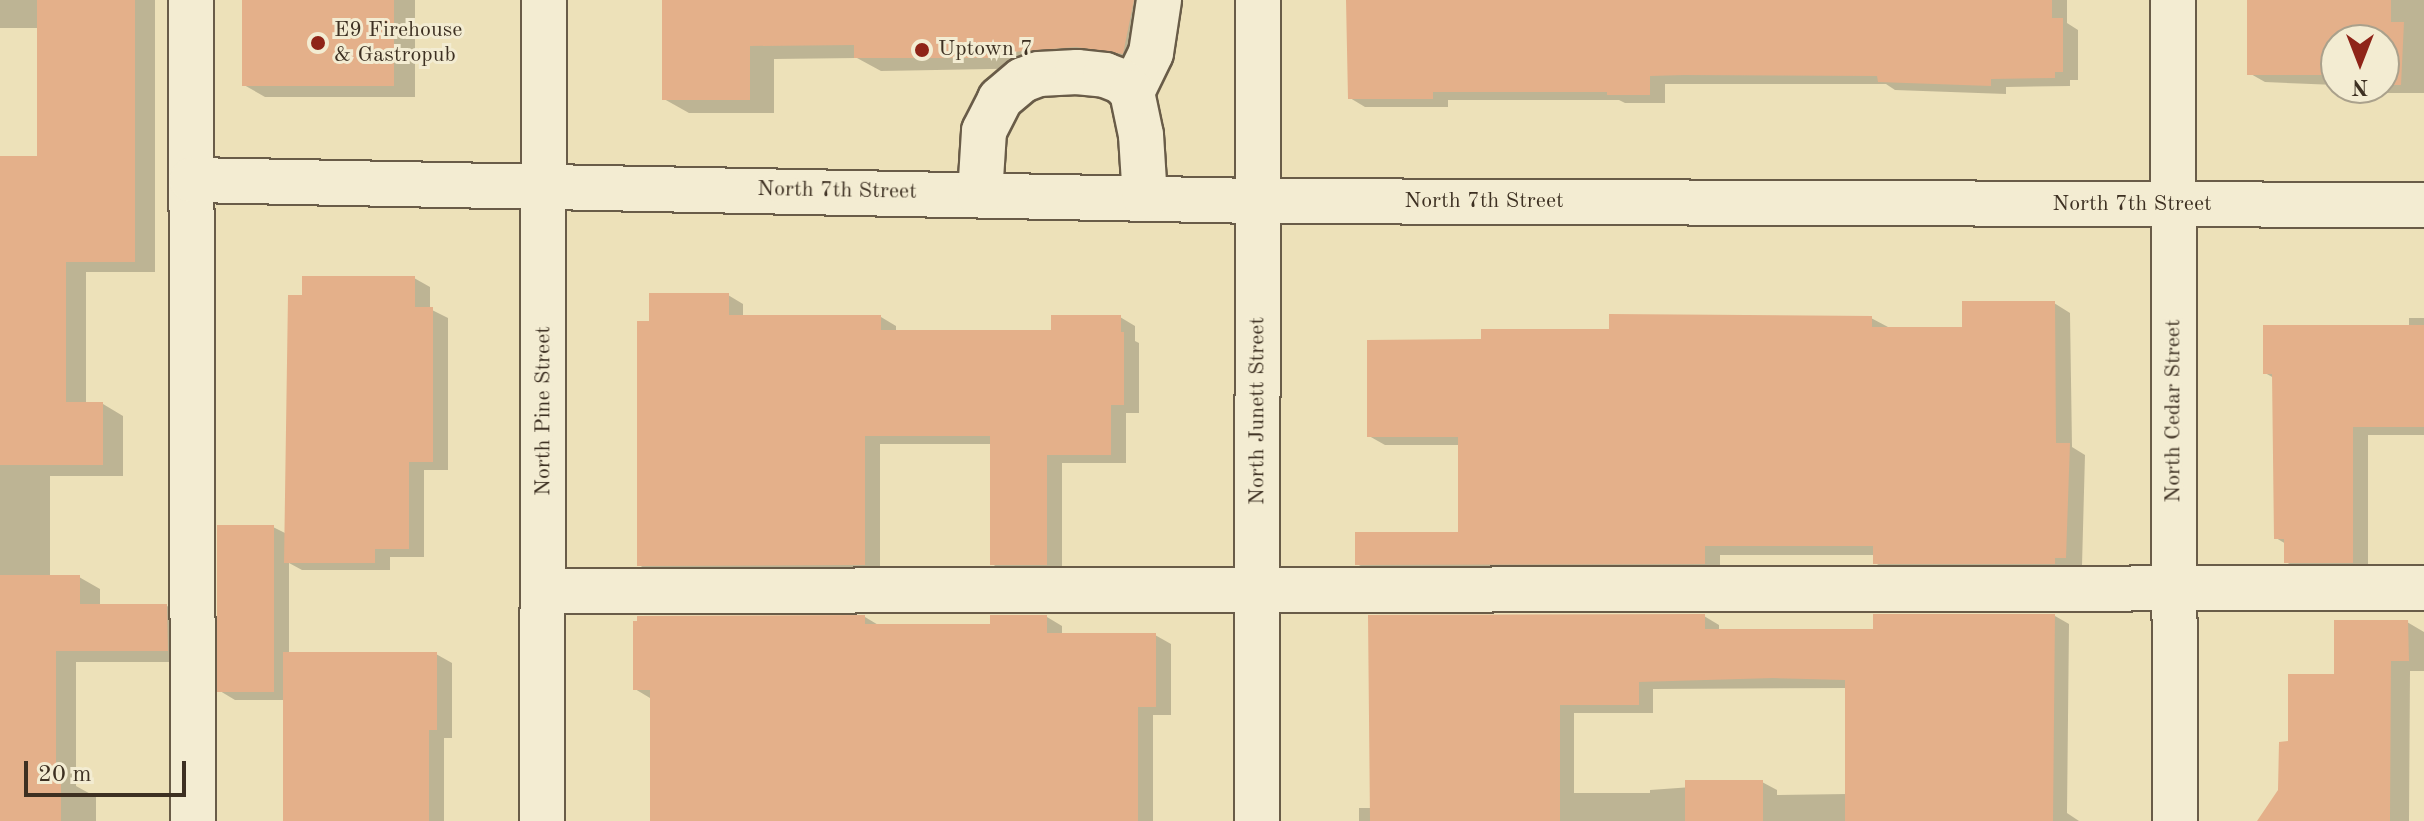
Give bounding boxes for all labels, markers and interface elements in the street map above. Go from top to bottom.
place label: E9 Firehouse & Gastropub [334,17,462,68]
north arrow [2320,24,2400,104]
marker: E9 Firehouse & Gastropub [309,34,327,52]
place label: Uptown 7 [938,37,1033,63]
marker: Uptown 7 [913,41,931,59]
text: N [2352,75,2368,97]
street label: North 7th Street [757,176,917,206]
street label: North 7th Street [1404,189,1564,215]
street label: North 7th Street [2052,192,2212,218]
street label: North Junett Street [1245,317,1271,505]
street label: North Cedar Street [2161,319,2187,503]
street label: North Pine Street [531,326,557,496]
scale bar [28,745,190,795]
text: 20 m [38,763,92,787]

